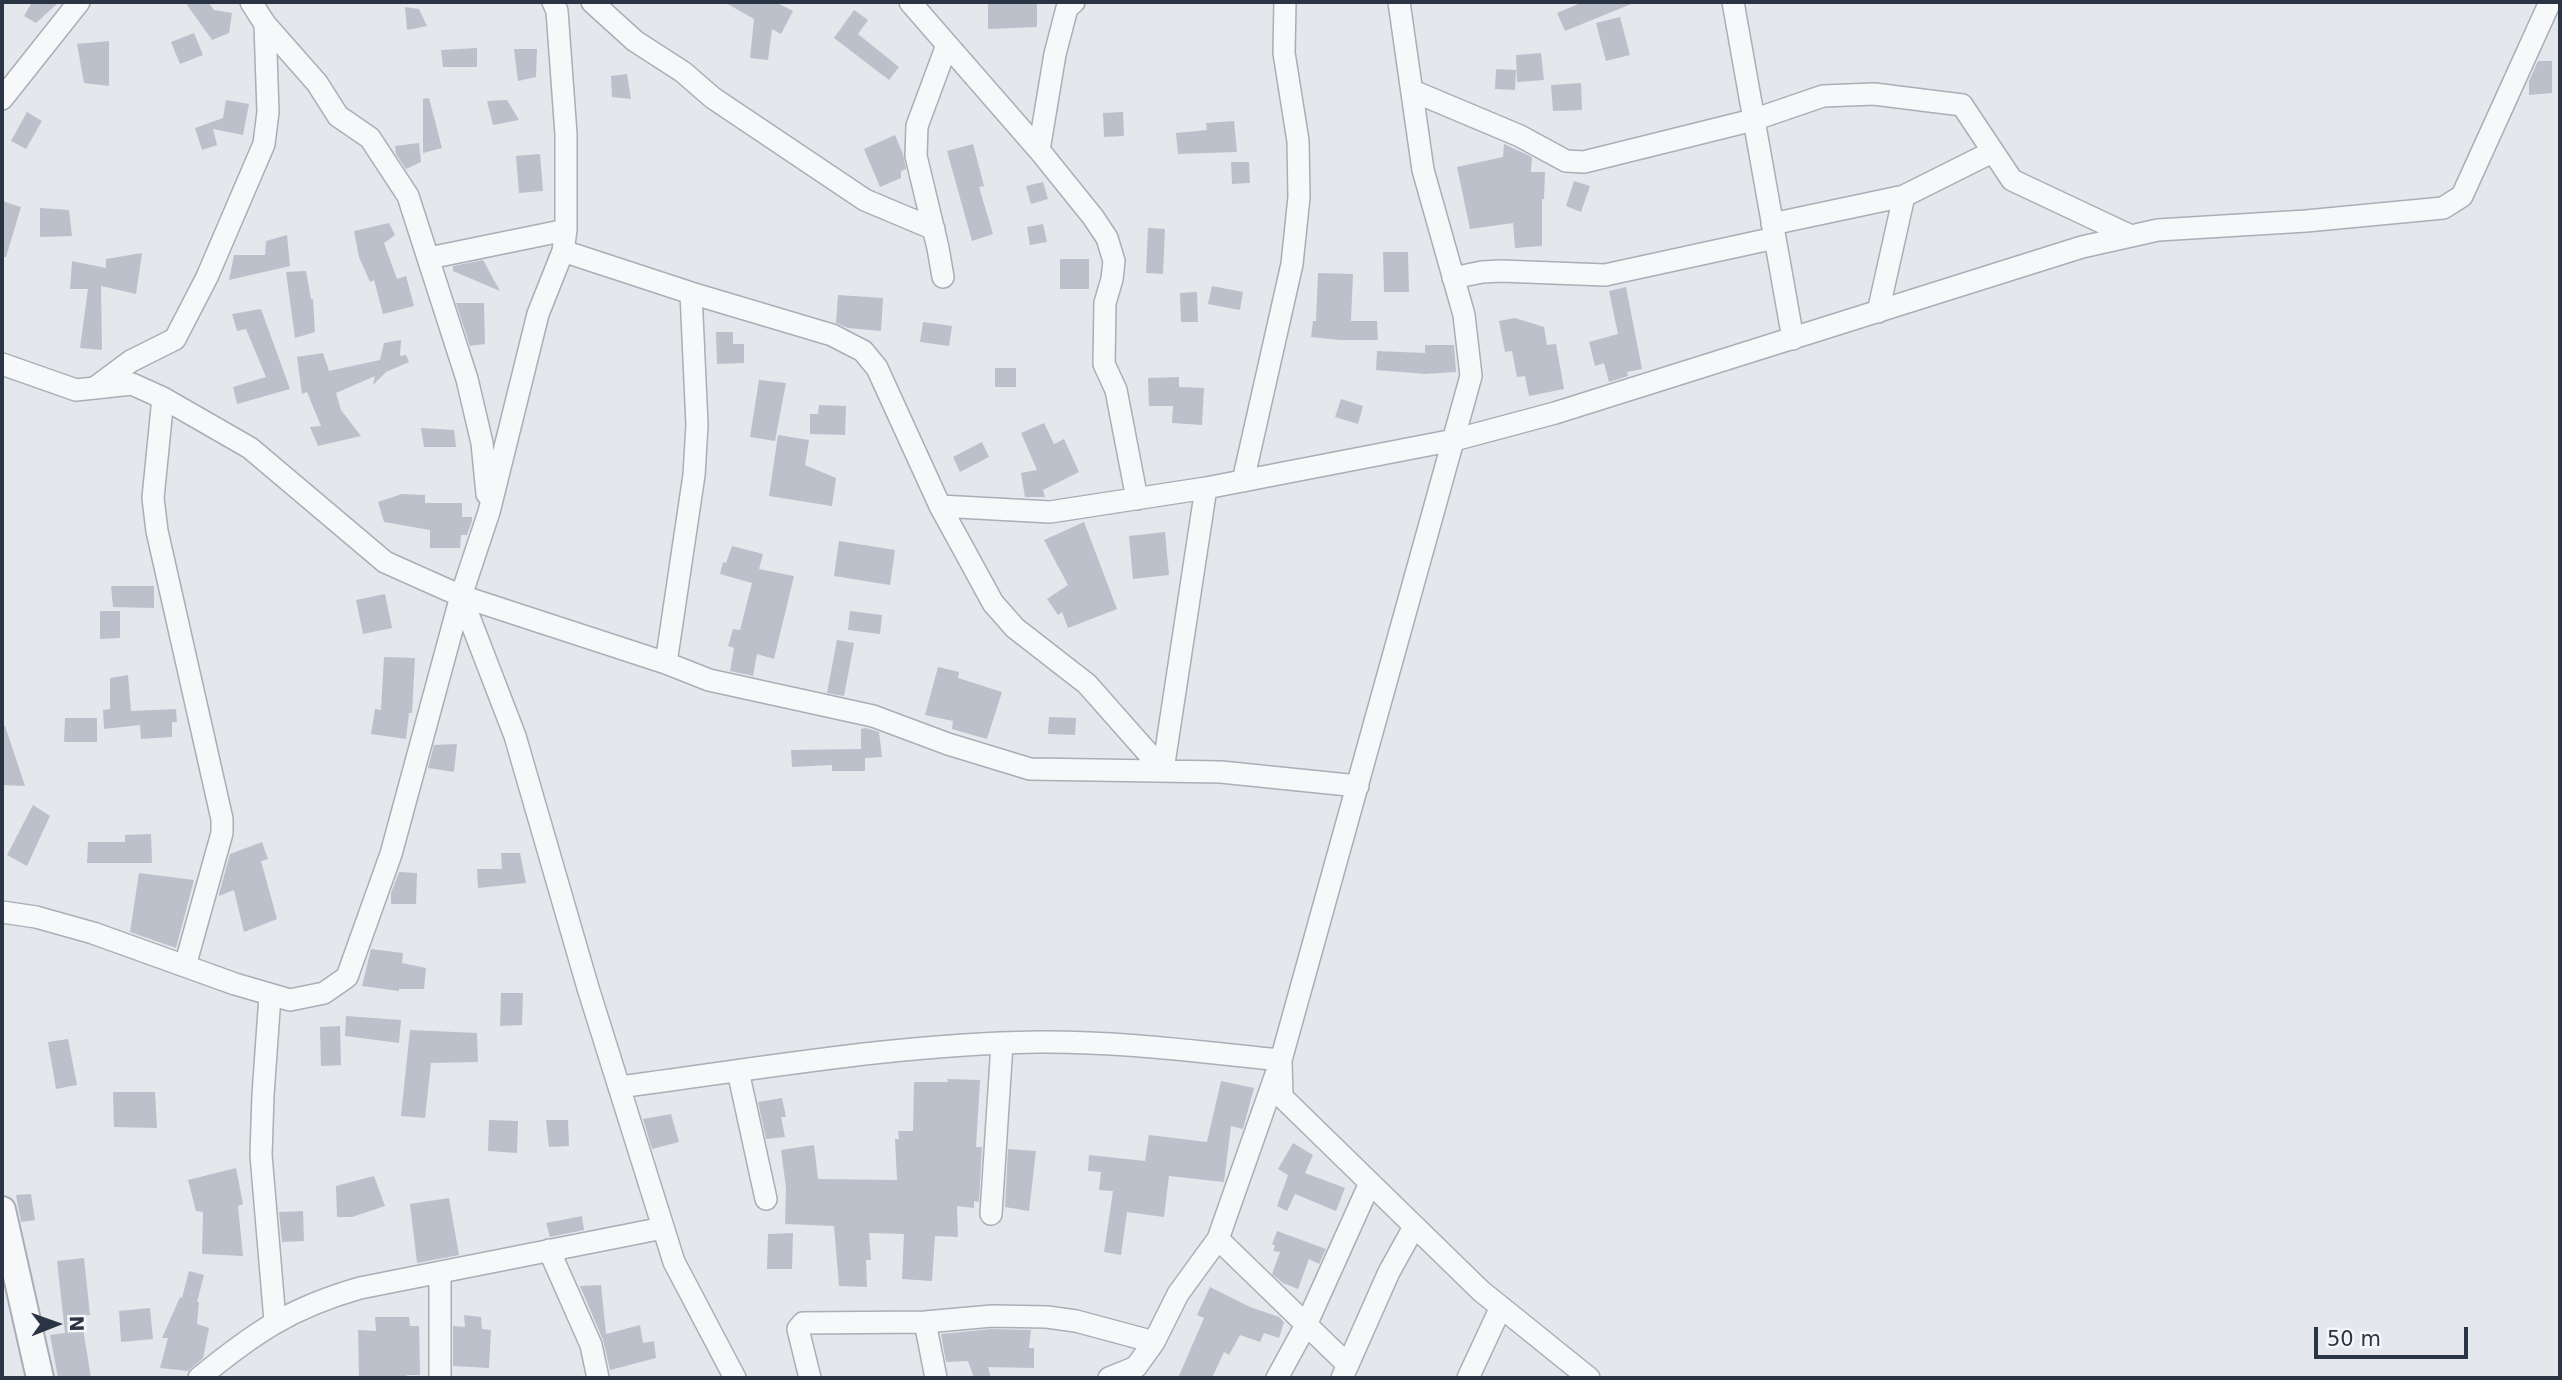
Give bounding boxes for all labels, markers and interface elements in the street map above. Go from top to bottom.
north arrow [21,1289,91,1359]
scale bar [2317,1314,2471,1358]
text: N [66,1315,88,1332]
text: 50 m [2327,1327,2381,1351]

